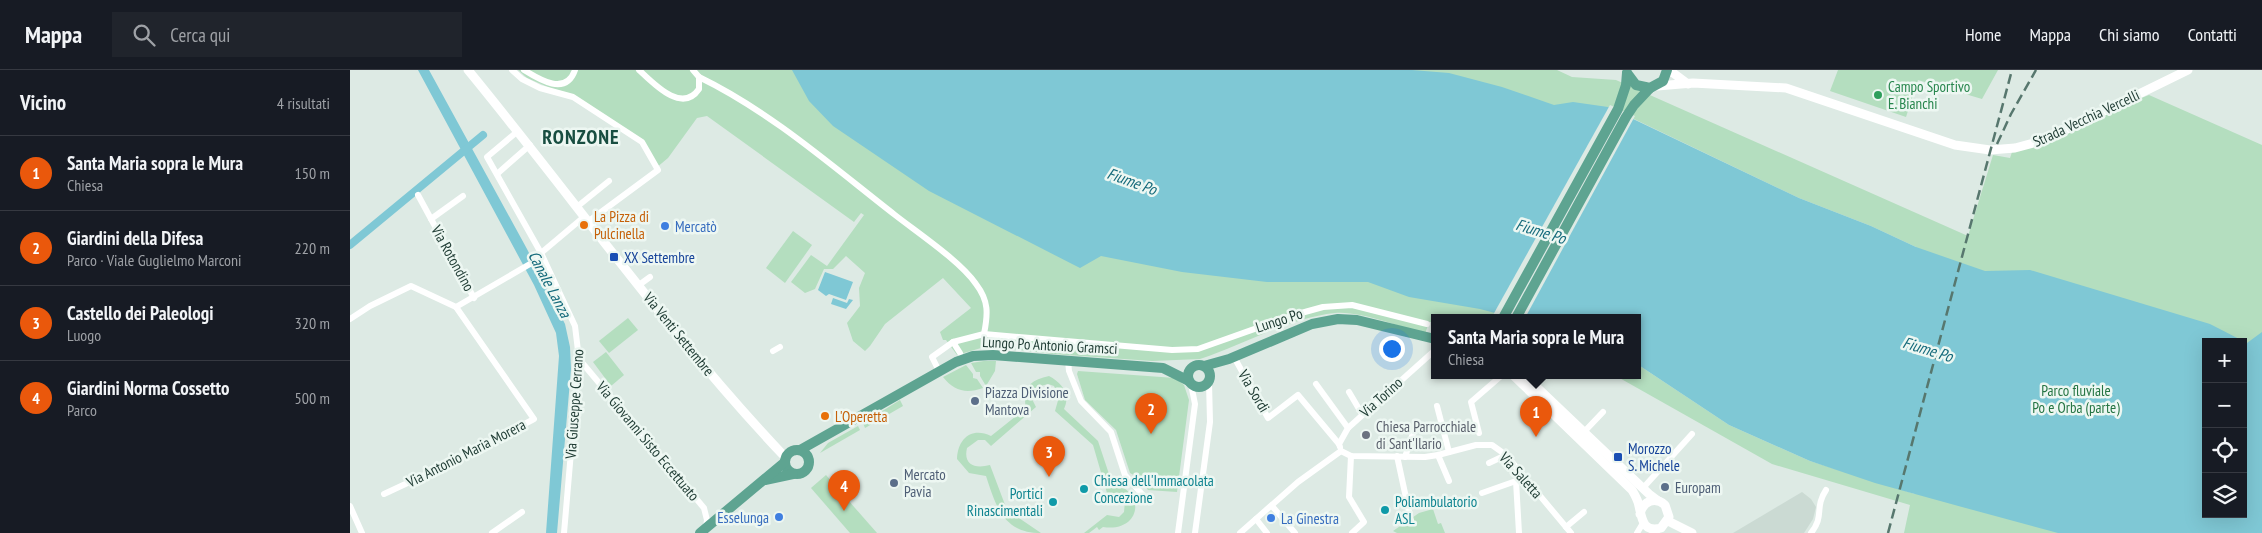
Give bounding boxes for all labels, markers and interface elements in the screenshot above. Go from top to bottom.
search box [112,12,462,57]
text: Mappa [25,19,82,50]
icon: search [130,21,158,49]
text: Cerca qui [170,23,230,47]
text: Home [1965,23,2002,46]
text: Mappa [2030,23,2071,46]
text: Chi siamo [2099,23,2160,46]
text: Contatti [2188,23,2237,46]
place label: Campo Sportivo E. Bianchi [1888,77,1970,113]
street label: Strada Vecchia Vercelli [2030,85,2142,151]
text: Vicino [20,89,66,116]
marker: Campo Sportivo E. Bianchi [1872,89,1884,101]
text: 4 risultati [277,93,330,113]
district label: RONZONE [542,124,620,150]
text: Santa Maria sopra le Mura [67,151,243,175]
text: 1 [32,163,40,183]
text: 150 m [295,163,330,183]
water label: Fiume Po [1105,163,1160,200]
text: Chiesa [67,175,103,195]
place label: La Pizza di Pulcinella [594,207,649,243]
water label: Fiume Po [1514,214,1569,248]
place label: Mercatò [675,217,717,236]
marker: La Pizza di Pulcinella [578,219,590,231]
marker: Mercatò [659,220,671,232]
street label: Via Rotondino [427,221,479,294]
text: Giardini della Difesa [67,226,203,250]
text: 2 [32,238,40,258]
text: 220 m [295,238,330,258]
water label: Canale Lanza [524,247,577,322]
place label: XX Settembre [624,248,695,267]
text: Parco · Viale Guglielmo Marconi [67,250,242,270]
marker: XX Settembre [608,251,620,263]
street label: Via Venti Settembre [639,288,719,380]
text: Castello dei Paleologi [67,301,213,325]
street label: Lungo Po [1253,304,1305,336]
text: 3 [32,313,40,333]
text: 320 m [295,313,330,333]
popup [1431,314,1641,379]
text: Luogo [67,325,101,345]
text: Santa Maria sopra le Mura [1448,325,1624,349]
street label: Lungo Po Antonio Gramsci [982,332,1118,358]
water label: Fiume Po [1901,332,1956,366]
your location [1379,336,1405,362]
map controls [2202,338,2247,518]
button: + [2202,338,2247,383]
street label: Via Giuseppe Cerrano [561,348,587,461]
text: Chiesa [1448,349,1484,369]
street label: Via Sordi [1233,365,1274,416]
street label: Via Torino [1355,373,1406,422]
text: Giardini Norma Cossetto [67,376,229,400]
street label: Via Giovanni Sisto Eccettuato [592,377,704,505]
park label: Parco fluviale Po e Orba (parte) [2032,381,2120,417]
place label: Piazza Divisione Mantova [985,383,1069,419]
button: − [2202,383,2247,428]
text: 4 [32,388,40,408]
text: 500 m [295,388,330,408]
pin: 2 [1135,393,1167,434]
marker: Piazza Divisione Mantova [969,395,981,407]
pin: 1 [1520,396,1552,437]
text: Parco [67,400,97,420]
place label: L'Operetta [835,407,887,426]
marker: L'Operetta [819,410,831,422]
street label: Via Antonio Maria Morera [402,415,529,492]
place label: Chiesa Parrocchiale di Sant'Ilario [1376,417,1476,453]
button: locate [2202,428,2247,473]
marker: Chiesa Parrocchiale di Sant'Ilario [1360,429,1372,441]
pin: 3 [1033,436,1065,477]
place label: Morozzo S. Michele [1628,439,1680,475]
street label: Via Saletta [1495,447,1547,502]
marker: Morozzo S. Michele [1612,451,1624,463]
place label: Mercato Pavia [904,465,946,501]
pin: 4 [828,470,860,511]
place label: Chiesa dell'Immacolata Concezione [1094,471,1214,507]
button: layers [2202,473,2247,518]
marker: Mercato Pavia [888,477,900,489]
place label: Europam [1675,478,1721,497]
marker: Europam [1659,481,1671,493]
marker: Chiesa dell'Immacolata Concezione [1078,483,1090,495]
place label: Portici Rinascimentali [967,484,1043,520]
place label: Poliambulatorio ASL [1395,492,1477,528]
marker: Portici Rinascimentali [1047,496,1059,508]
marker: Poliambulatorio ASL [1379,504,1391,516]
place label: Esselunga [717,508,769,527]
place label: La Ginestra [1281,509,1339,528]
marker: Esselunga [773,511,785,523]
marker: La Ginestra [1265,512,1277,524]

